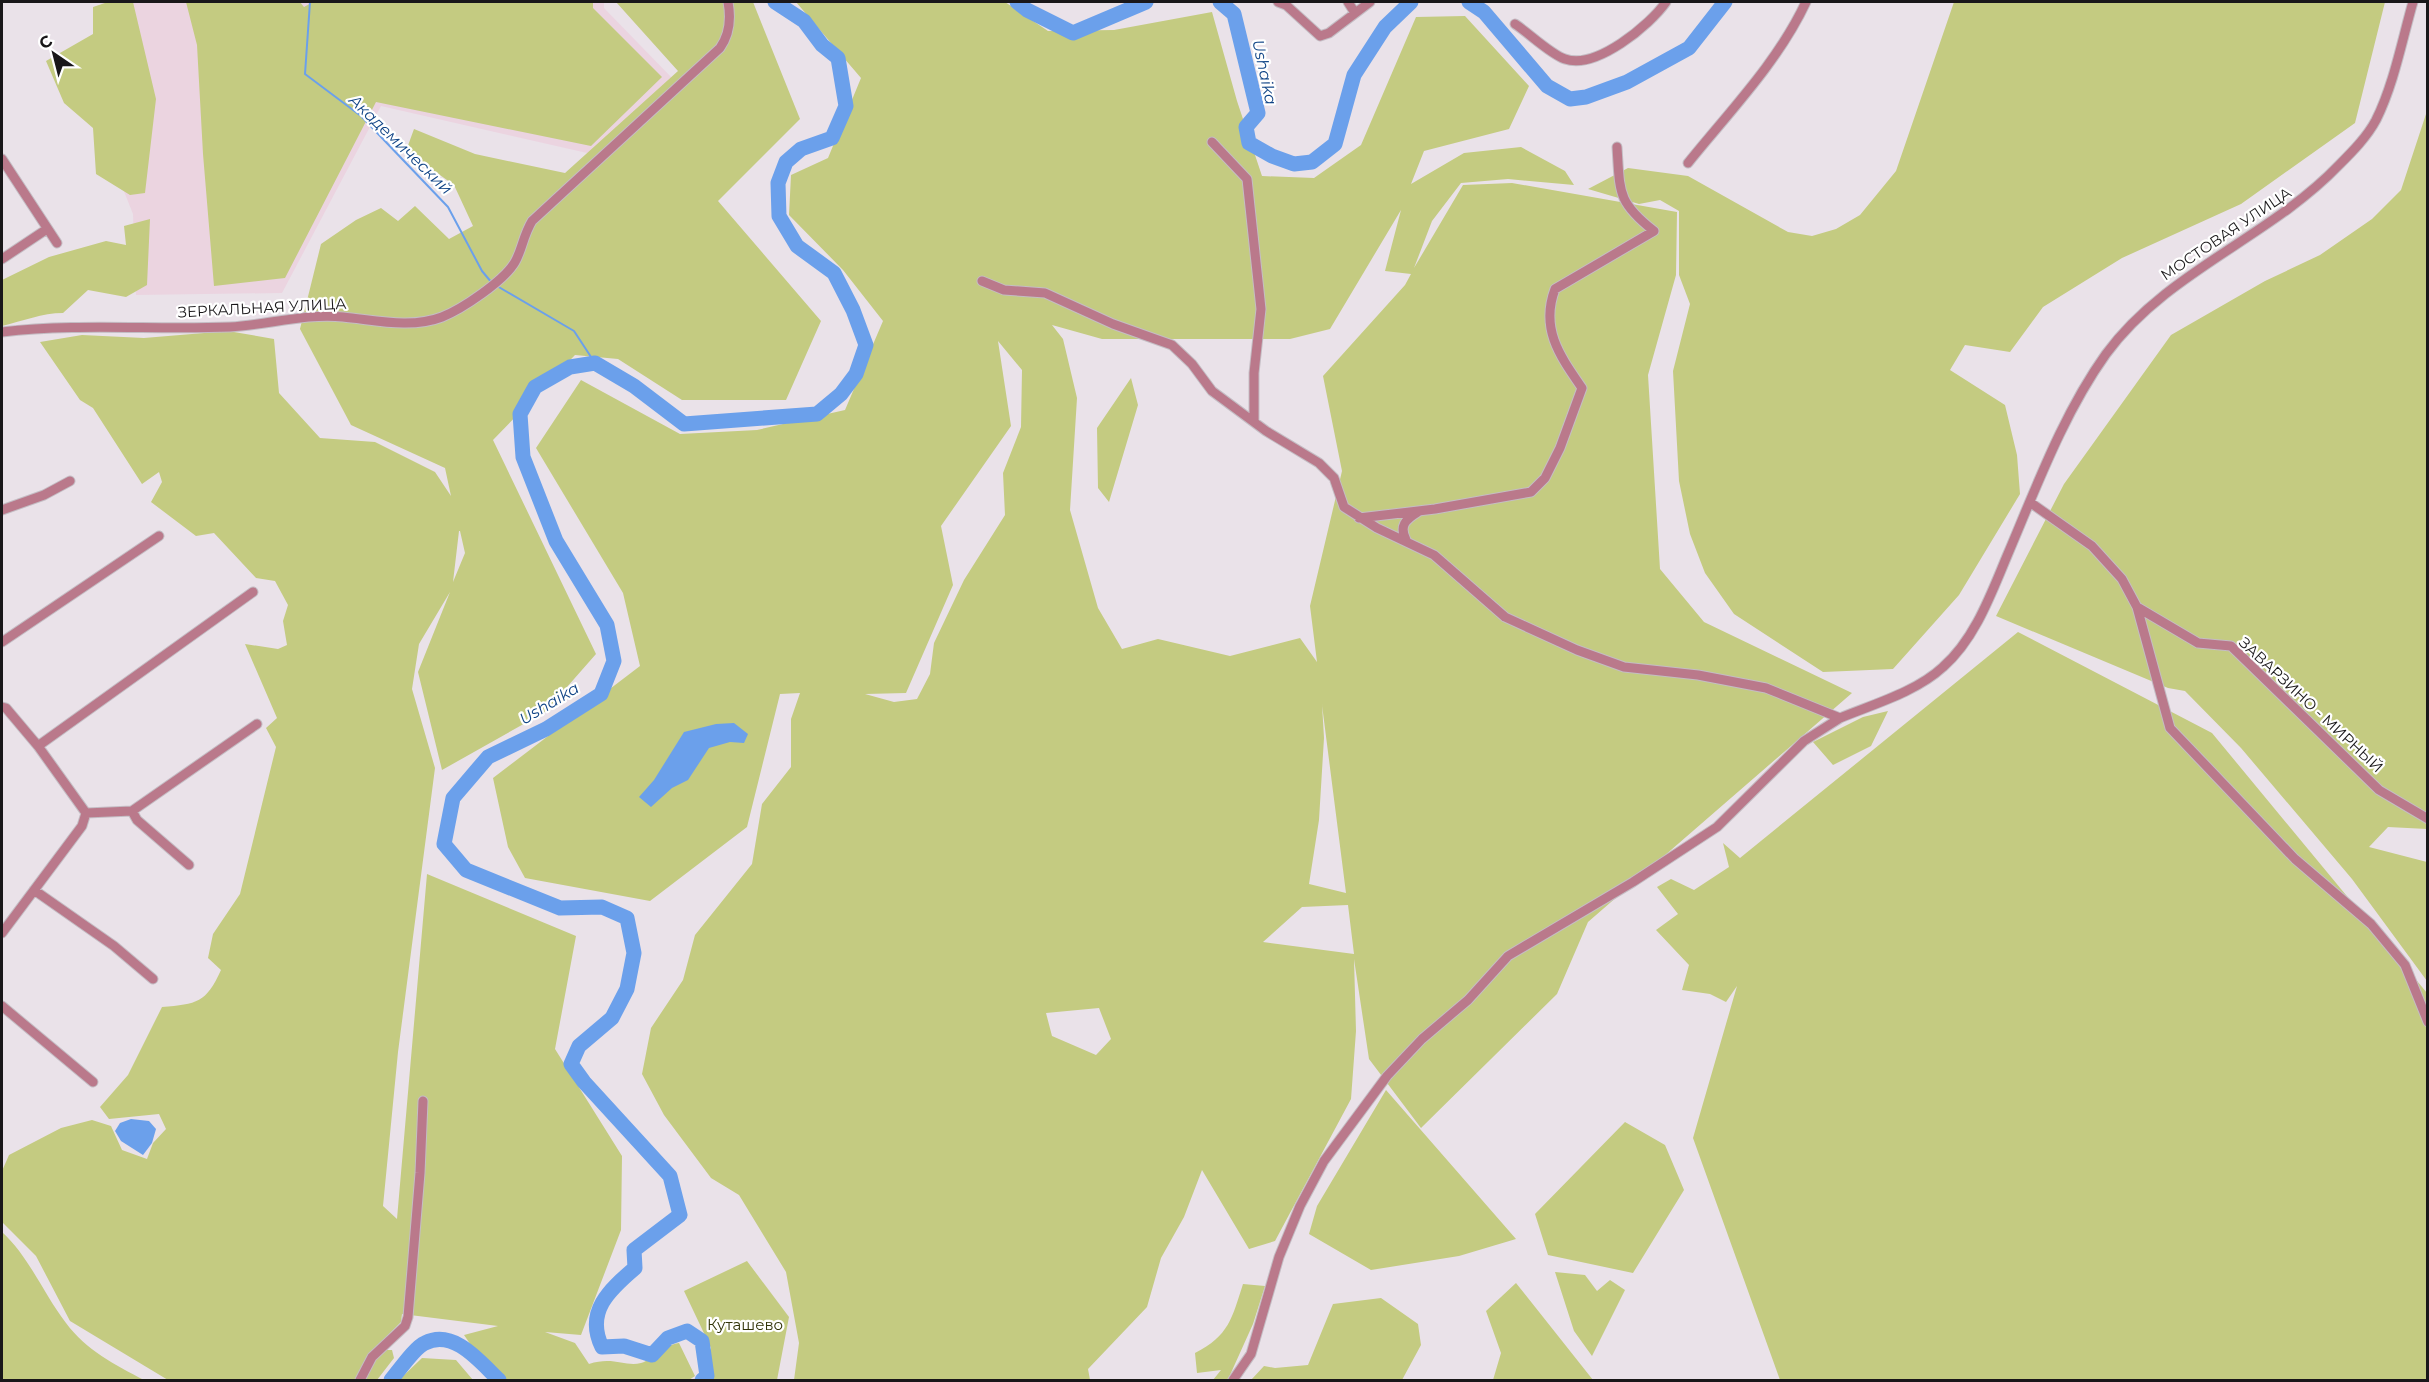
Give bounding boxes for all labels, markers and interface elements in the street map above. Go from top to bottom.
north arrow [24,24,84,84]
text: С [35,31,56,53]
water label: Ushaika [1248,38,1281,107]
water label: Академический [344,90,456,198]
street label: МОСТОВАЯ УЛИЦА [2157,183,2295,284]
street label: ЗЕРКАЛЬНАЯ УЛИЦА [177,294,347,321]
street label: ЗАВАРЗИНО - МИРНЫЙ [2235,633,2387,776]
water label: Ushaika [516,678,583,729]
park label: Куташево [707,1315,783,1334]

